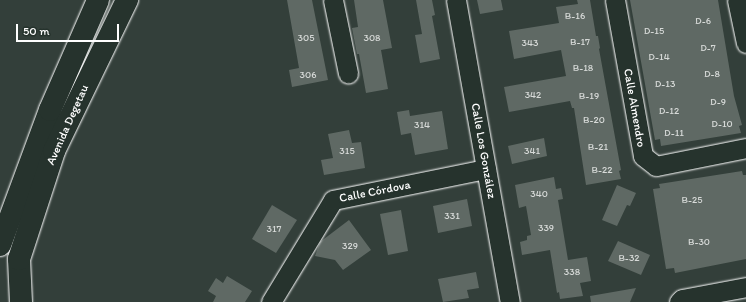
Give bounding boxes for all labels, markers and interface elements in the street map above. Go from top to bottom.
house number: B-16 [565,10,585,22]
house number: D-6 [695,15,711,27]
scale bar [18,16,121,42]
text: 50 m [23,24,49,38]
house number: D-15 [644,25,664,37]
house number: 305 [298,32,314,44]
house number: 308 [363,32,381,44]
house number: B-17 [570,36,590,48]
house number: 343 [522,37,538,49]
house number: D-7 [700,42,716,54]
house number: D-14 [648,51,670,63]
house number: B-18 [573,62,593,74]
street label: Calle Almendro [620,68,648,148]
house number: D-8 [704,68,720,80]
house number: 306 [300,69,316,81]
house number: D-13 [655,78,675,90]
street label: Avenida Degetau [44,83,92,167]
house number: 342 [525,89,541,101]
house number: B-19 [579,90,599,102]
house number: D-9 [710,96,726,108]
street label: Calle Los González [467,102,499,200]
house number: D-12 [659,105,679,117]
house number: B-20 [583,114,605,126]
house number: D-10 [711,118,733,130]
house number: 314 [414,119,430,131]
house number: D-11 [664,127,684,139]
house number: B-21 [588,141,608,153]
house number: 315 [339,145,355,157]
house number: 341 [524,145,540,157]
house number: B-22 [592,164,612,176]
street label: Calle Córdova [338,178,412,206]
house number: 340 [530,188,548,200]
house number: B-25 [682,194,702,206]
house number: 331 [444,210,460,222]
house number: 339 [538,222,554,234]
house number: 317 [266,223,282,235]
house number: B-30 [688,236,710,248]
house number: 329 [342,240,358,252]
house number: B-32 [618,252,640,264]
house number: 338 [564,266,580,278]

